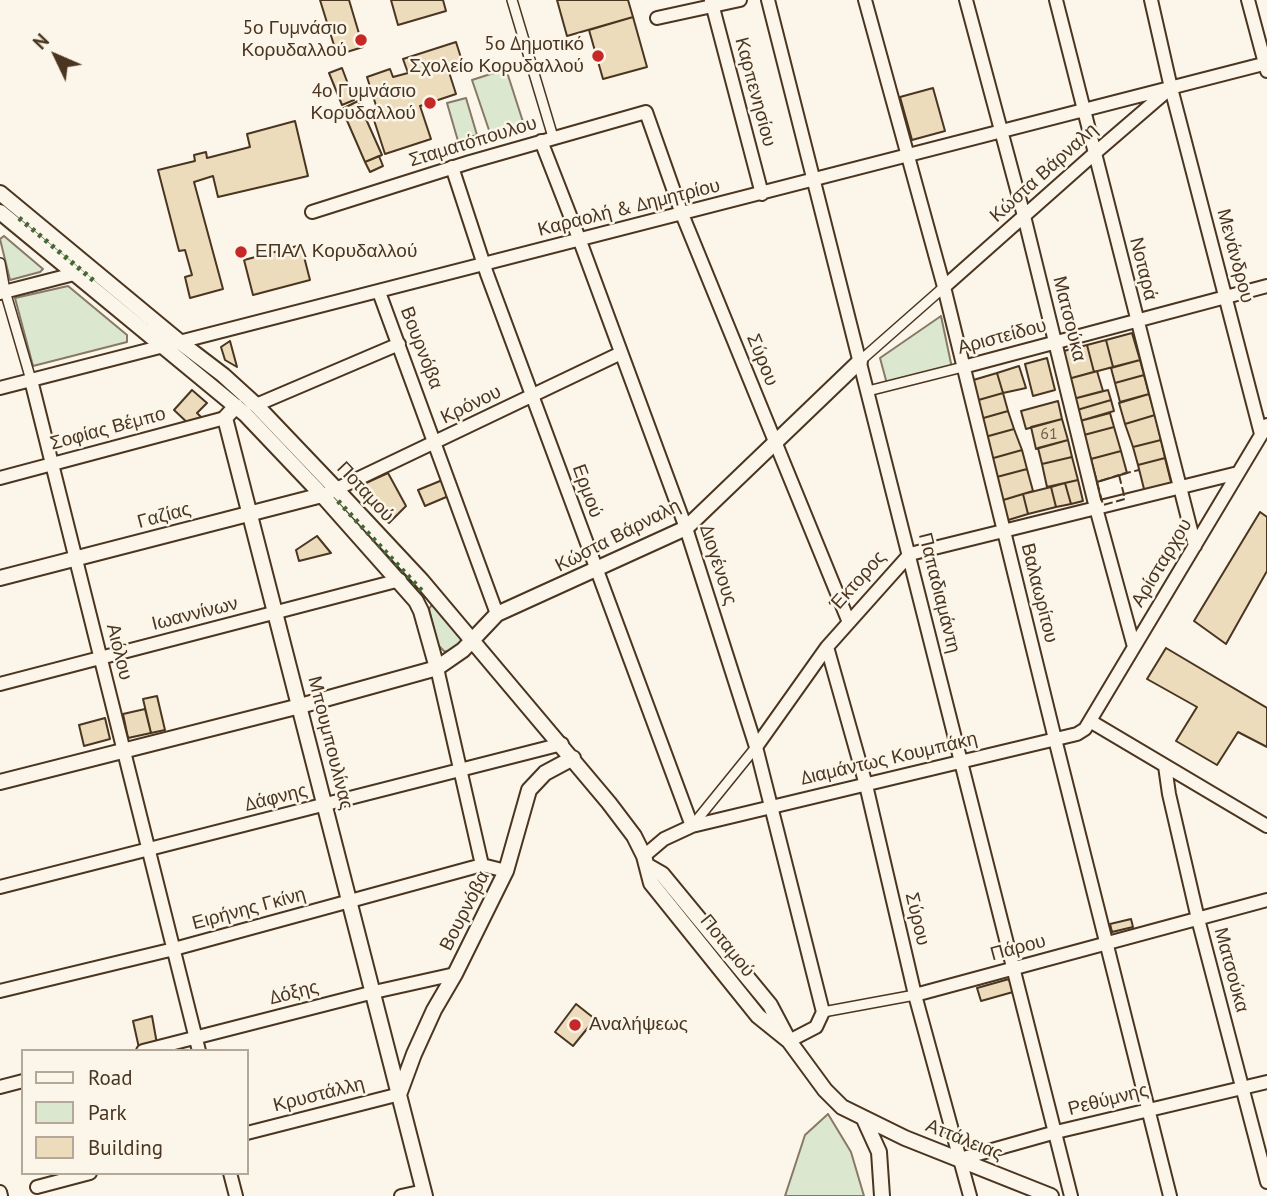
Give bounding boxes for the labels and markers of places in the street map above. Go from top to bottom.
place label: 5ο Γυμνάσιο Κορυδαλλού [242,18,347,62]
marker: 5ο Γυμνάσιο Κορυδαλλού [353,32,369,48]
place label: 5ο Δημοτικό Σχολείο Κορυδαλλού [409,34,584,78]
marker: 5ο Δημοτικό Σχολείο Κορυδαλλού [590,48,606,64]
place label: 4ο Γυμνάσιο Κορυδαλλού [311,81,416,125]
marker: 4ο Γυμνάσιο Κορυδαλλού [422,95,438,111]
place label: ΕΠΑΛ Κορυδαλλού [255,241,417,263]
marker: ΕΠΑΛ Κορυδαλλού [233,244,249,260]
place label: Αναλήψεως [589,1014,688,1036]
marker: Αναλήψεως [567,1017,583,1033]

